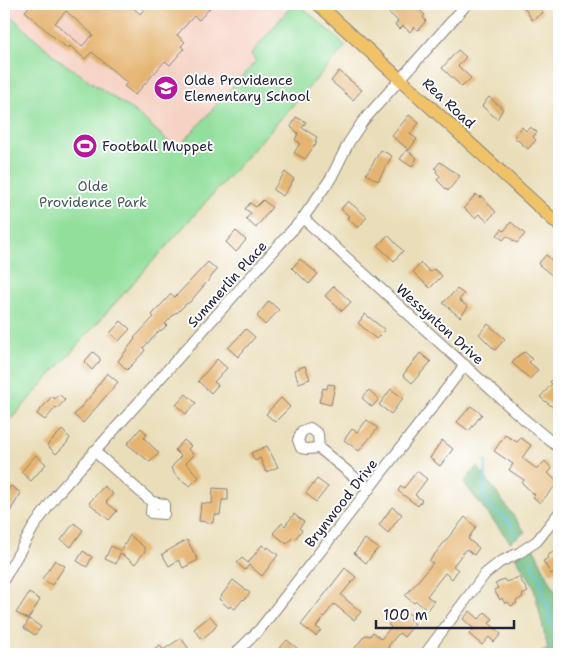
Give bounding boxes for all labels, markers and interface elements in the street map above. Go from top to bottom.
place label: Olde Providence Elementary School [184,71,311,105]
street label: Rea Road [419,74,479,132]
school or university icon: Olde Providence Elementary School [153,75,179,101]
sports icon: Football Muppet [72,133,98,159]
place label: Football Muppet [102,137,213,155]
park label: Olde Providence Park [39,177,147,211]
street label: Summerlin Place [183,237,271,331]
street label: Wessynton Drive [392,280,488,368]
street label: Brynwood Drive [301,455,381,551]
scale bar [376,598,513,630]
text: 100 m [383,605,428,625]

